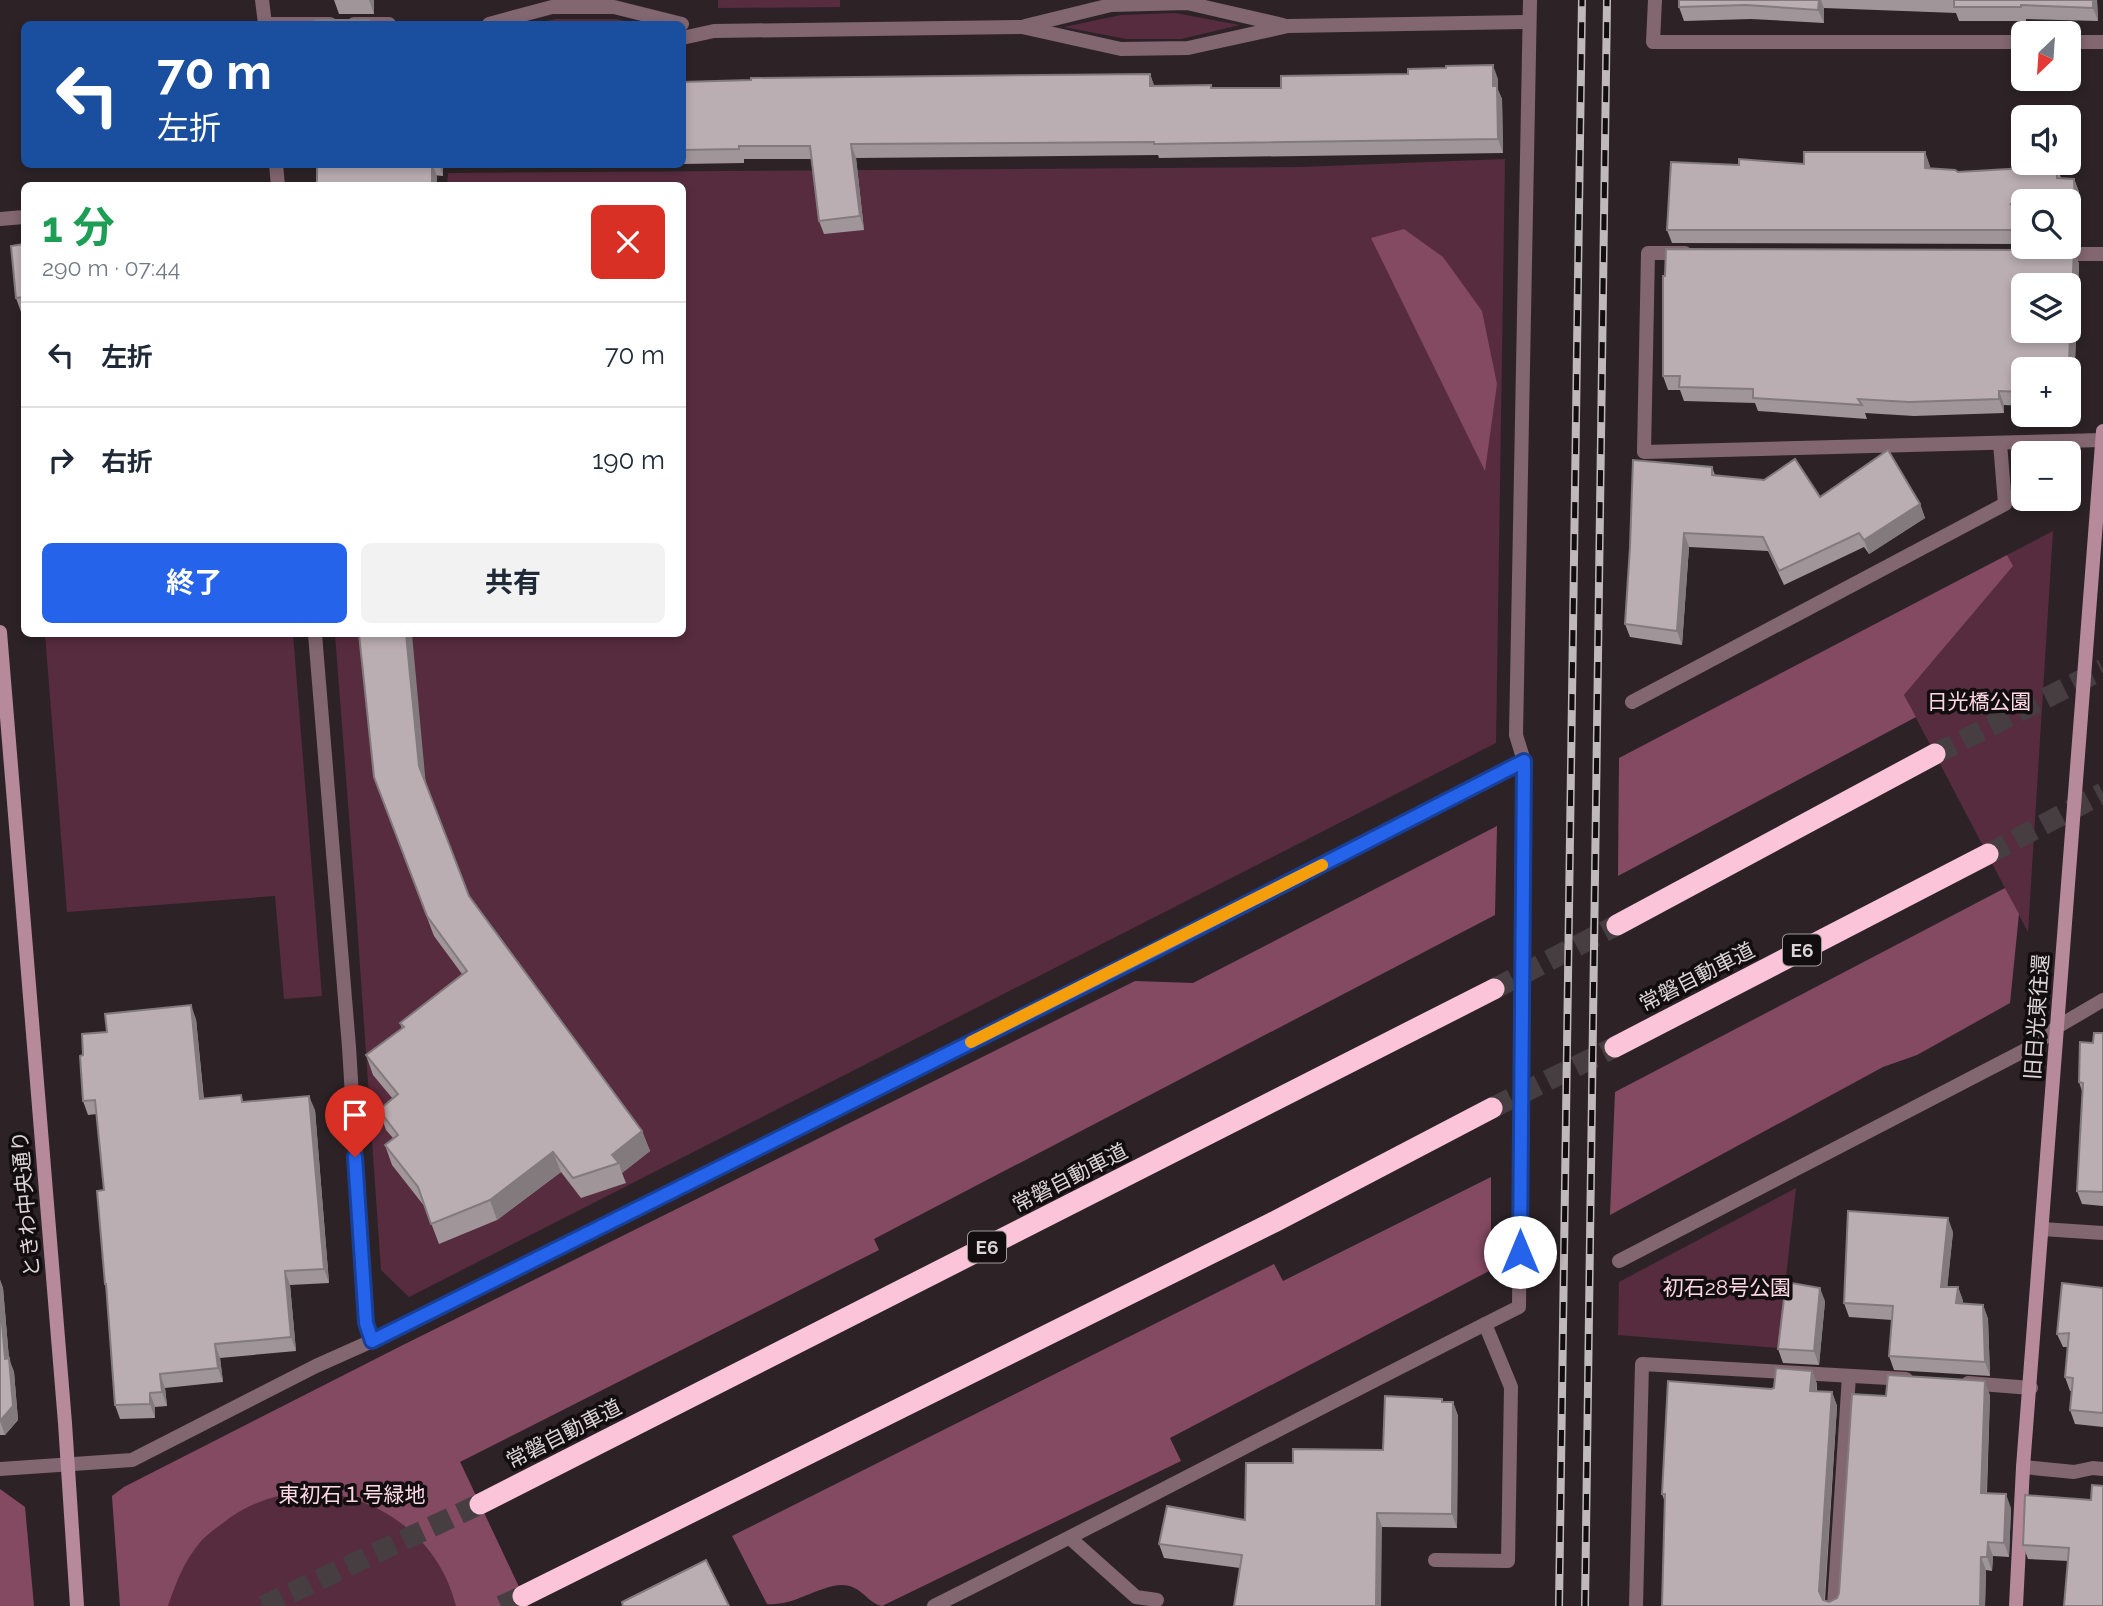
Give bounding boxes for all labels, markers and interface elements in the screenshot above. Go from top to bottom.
north arrow [2011,21,2081,91]
map controls [2011,21,2081,511]
text: 70 m [157,43,272,100]
icon: left [42,49,133,140]
button: sound [2011,105,2081,175]
text: 左折 [157,109,221,146]
button: search [2011,189,2081,259]
text: 1 分 [42,203,115,252]
button: close [591,205,665,279]
text: 290 m · 07:44 [42,254,180,281]
button: layers [2011,273,2081,343]
icon: left [42,336,80,374]
text: 70 m [605,340,665,370]
text: 左折 [101,342,153,372]
button: + [2011,357,2081,427]
icon: right [42,441,80,479]
button: − [2011,441,2081,511]
text: 190 m [592,445,665,475]
text: 右折 [101,447,153,477]
button: 終了 [42,543,347,623]
button: 共有 [361,543,665,623]
park label: 日光橋公園 [1927,689,2032,714]
road number: E6 [1783,934,1821,966]
street label: 常磐自動車道 [1635,937,1759,1016]
street label: 旧日光東往還 [2020,953,2053,1081]
pin [325,1085,385,1157]
icon: arrive [336,1096,374,1134]
street label: ときわ中央通り [7,1130,44,1278]
street label: 常磐自動車道 [1008,1138,1132,1217]
position arrow [1483,1215,1557,1289]
road number: E6 [968,1232,1006,1262]
park label: 初石28号公園 [1663,1275,1791,1300]
street label: 常磐自動車道 [502,1394,626,1473]
park label: 東初石１号緑地 [279,1482,426,1507]

